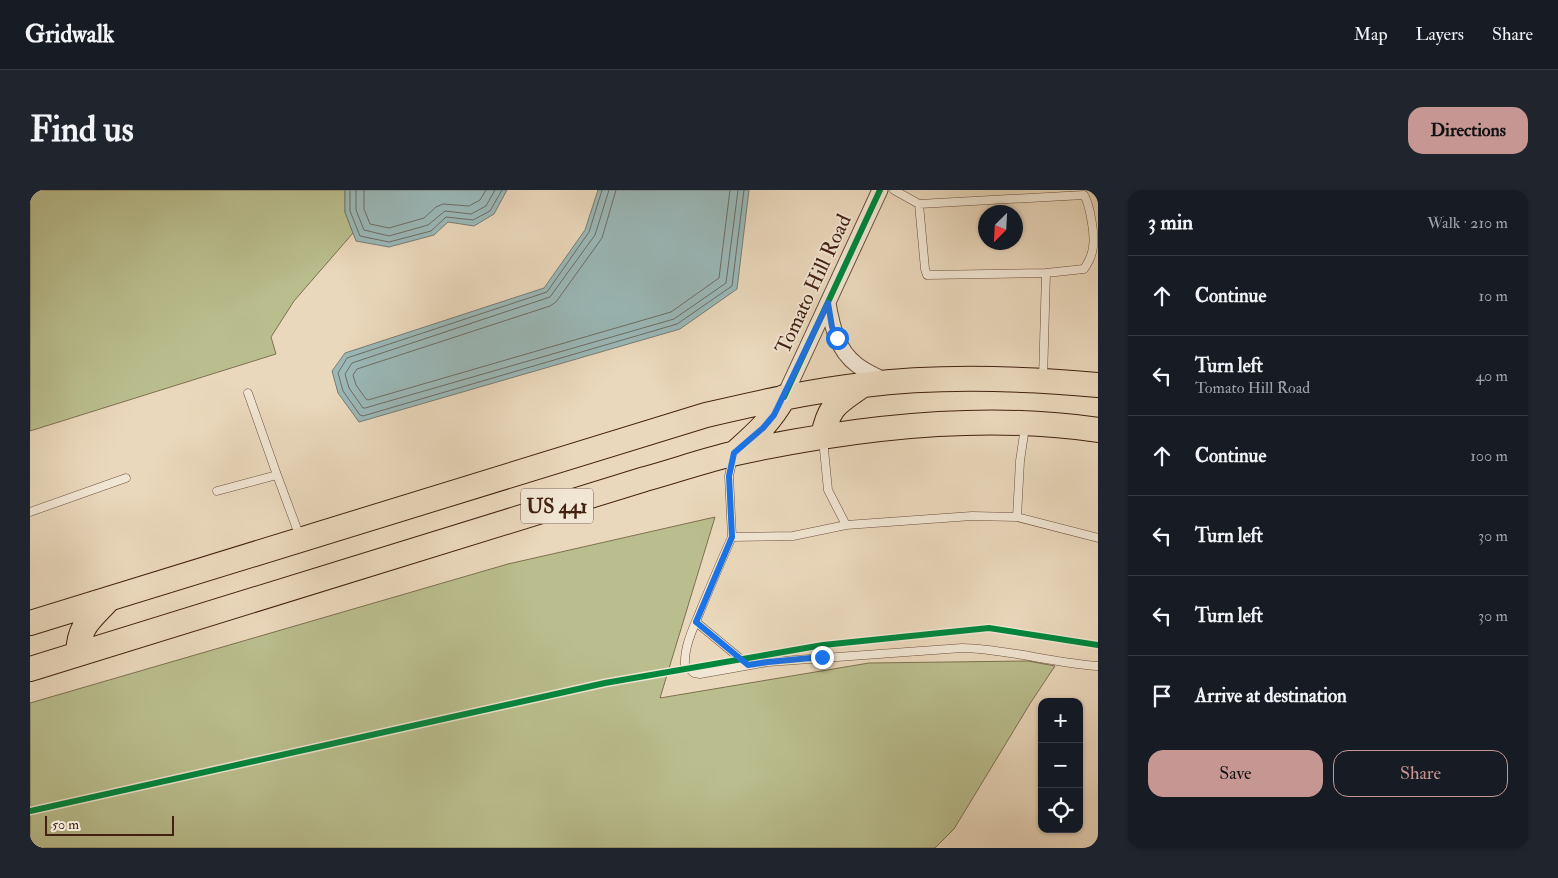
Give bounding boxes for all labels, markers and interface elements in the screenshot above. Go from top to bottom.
text: Gridwalk [25,19,114,50]
text: Map [1354,23,1388,46]
text: Layers [1416,23,1464,46]
text: Share [1492,23,1533,46]
button: Directions [1408,107,1528,154]
text: Find us [30,108,134,152]
north arrow [978,205,1023,250]
street label: Tomato Hill Road [769,209,858,358]
text: 3 min [1148,209,1193,236]
text: Walk · 210 m [1427,213,1508,233]
icon: ahead [1148,282,1176,310]
text: Continue [1195,284,1266,308]
text: 10 m [1478,286,1508,306]
route start [826,327,849,350]
text: Turn left [1195,354,1263,378]
icon: left [1148,362,1176,390]
text: 40 m [1475,366,1508,386]
text: Tomato Hill Road [1195,378,1310,398]
icon: ahead [1148,442,1176,470]
text: Continue [1195,444,1266,468]
text: 100 m [1470,446,1508,466]
road number: US 441 [521,488,593,524]
icon: left [1148,522,1176,550]
text: Turn left [1195,524,1263,548]
text: 30 m [1478,526,1508,546]
icon: left [1148,602,1176,630]
text: Turn left [1195,604,1263,628]
text: 30 m [1478,606,1508,626]
route end [811,646,834,669]
icon: arrive [1148,682,1176,710]
text: Arrive at destination [1195,684,1347,708]
map controls [1038,698,1083,833]
button: + [1038,698,1083,743]
button: − [1038,743,1083,788]
button: Save [1148,750,1323,797]
button: Share [1333,750,1508,797]
button: locate [1038,788,1083,833]
scale bar [45,813,174,836]
text: 50 m [52,816,79,833]

